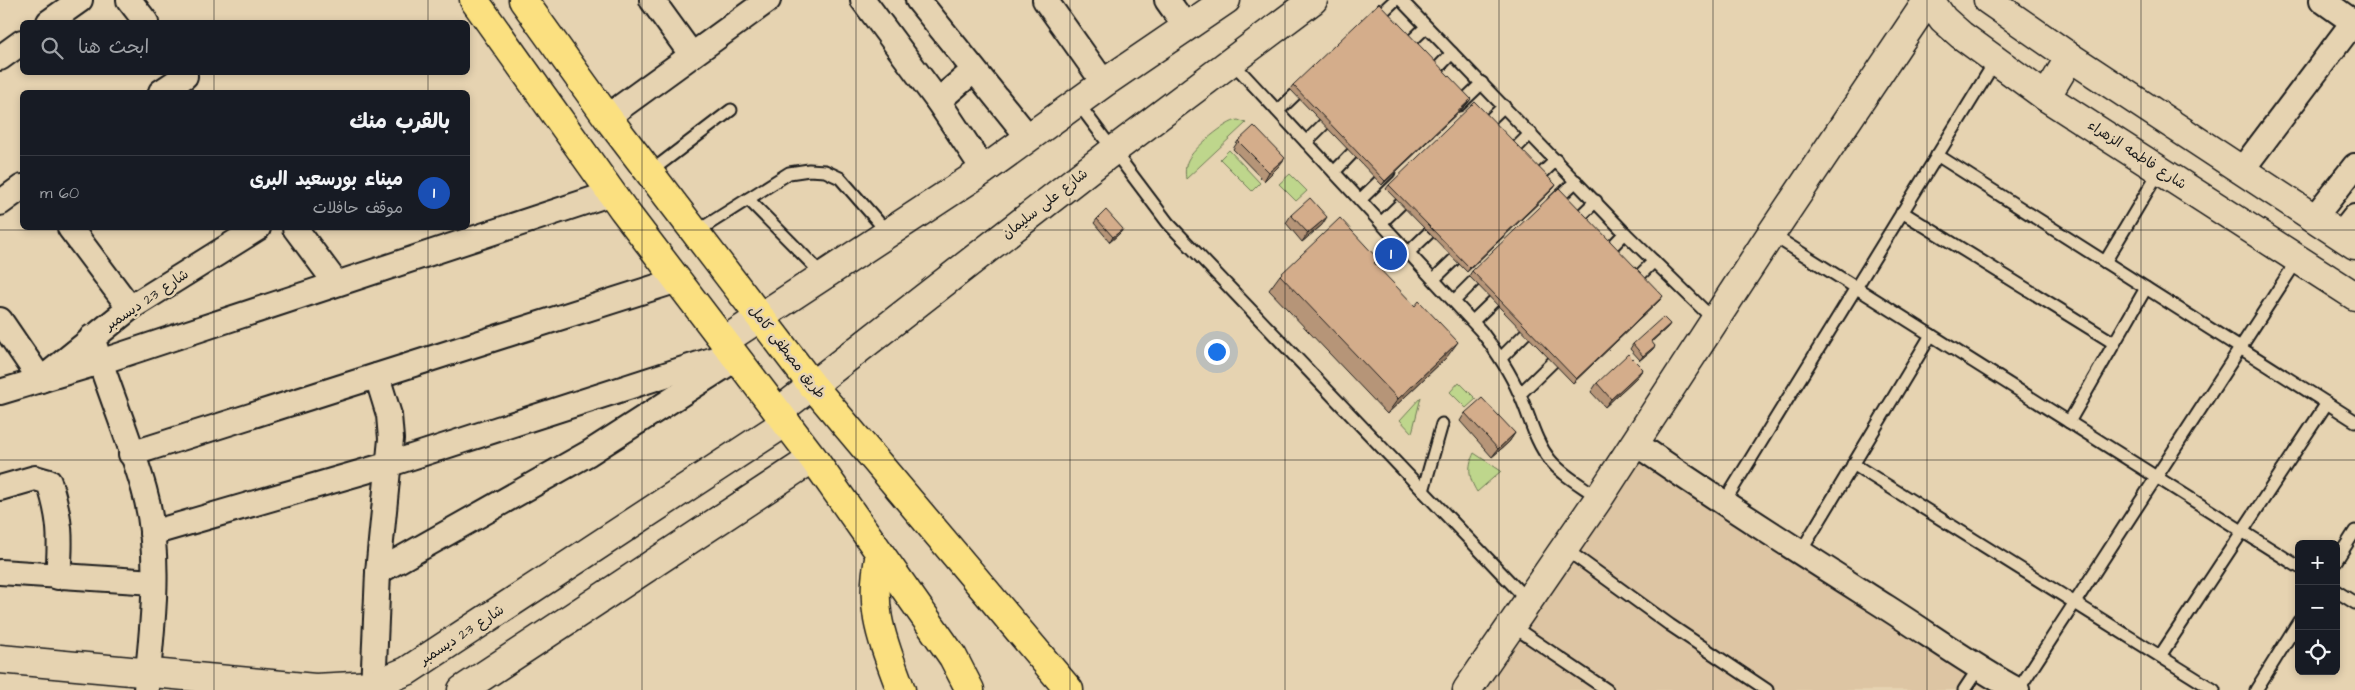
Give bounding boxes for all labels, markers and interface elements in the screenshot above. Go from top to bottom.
search box [20,20,470,75]
icon: search [38,34,66,62]
text: ابحث هنا [78,34,149,61]
text: بالقرب منك [349,107,450,136]
street label: شارع فاطمه الزهراء [2084,116,2190,194]
street label: شارع على سليمان [998,164,1092,244]
text: ميناء بورسعيد البرى [250,166,403,193]
text: 60 m [40,182,79,204]
text: 1 [433,182,435,204]
text: موقف حافلات [313,197,403,219]
pin: 1 [1375,235,1407,273]
street label: شارع 23 ديسمبر [100,265,193,336]
street label: طريق مصطفى كامل [744,301,830,403]
your location [1204,339,1230,365]
map controls [2295,540,2340,675]
button: + [2295,540,2340,585]
button: − [2295,585,2340,630]
street label: شارع 23 ديسمبر [415,600,508,670]
button: locate [2295,630,2340,675]

